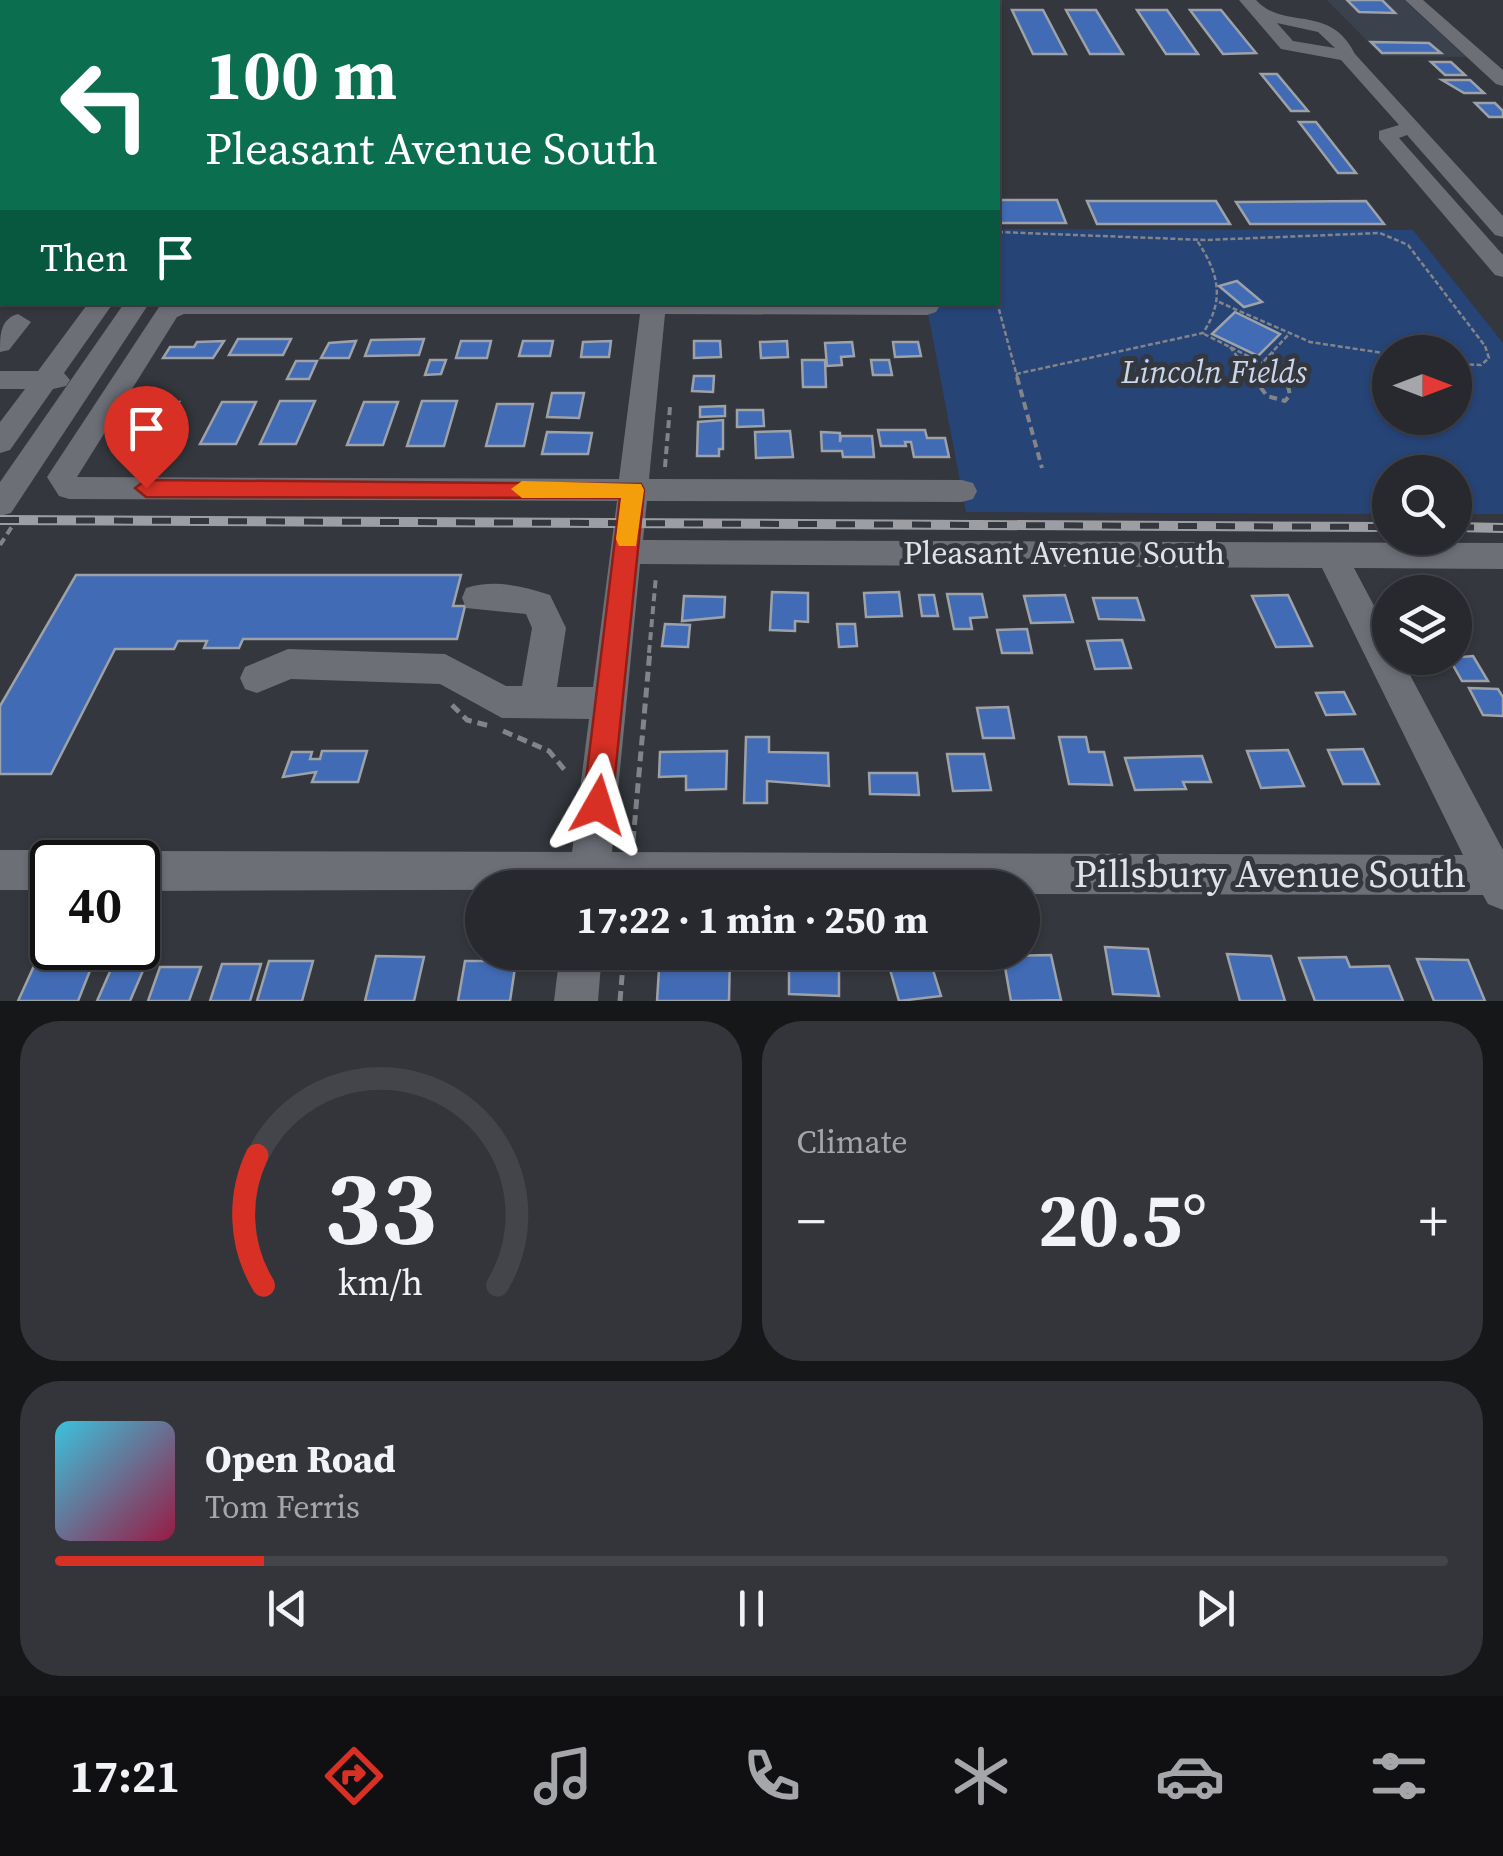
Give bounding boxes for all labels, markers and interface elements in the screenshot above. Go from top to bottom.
text: 100 m [205,26,397,122]
icon: left [40,40,170,170]
text: Pleasant Avenue South [205,117,658,179]
icon: arrive [148,230,203,285]
text: Then [40,232,128,284]
north arrow [1372,335,1472,435]
map controls [1372,335,1472,675]
park label: Lincoln Fields [1120,350,1307,394]
pin [104,386,189,489]
icon: arrive [119,401,174,456]
button: search [1372,455,1472,555]
street label: Pleasant Avenue South [903,531,1225,575]
button: layers [1372,575,1472,675]
position arrow [546,753,650,857]
speed limit sign: 40 [30,840,160,970]
street label: Pillsbury Avenue South [1074,848,1466,900]
text: 17:22 · 1 min · 250 m [576,894,929,946]
text: Climate [797,1120,908,1164]
text: 33 [324,1135,437,1278]
text: 20.5° [1038,1168,1207,1271]
text: − [797,1183,826,1258]
text: + [1419,1183,1448,1258]
text: km/h [338,1258,423,1307]
text: Open Road [205,1433,396,1485]
text: Tom Ferris [205,1485,360,1529]
icon: previous [260,1581,315,1636]
icon: pause [724,1581,779,1636]
icon: next [1188,1581,1243,1636]
icon: directions [319,1741,389,1811]
icon: music [528,1741,598,1811]
icon: phone [737,1741,807,1811]
icon: climate [946,1741,1016,1811]
icon: car [1155,1741,1225,1811]
icon: filters [1364,1741,1434,1811]
text: 17:21 [69,1745,180,1807]

